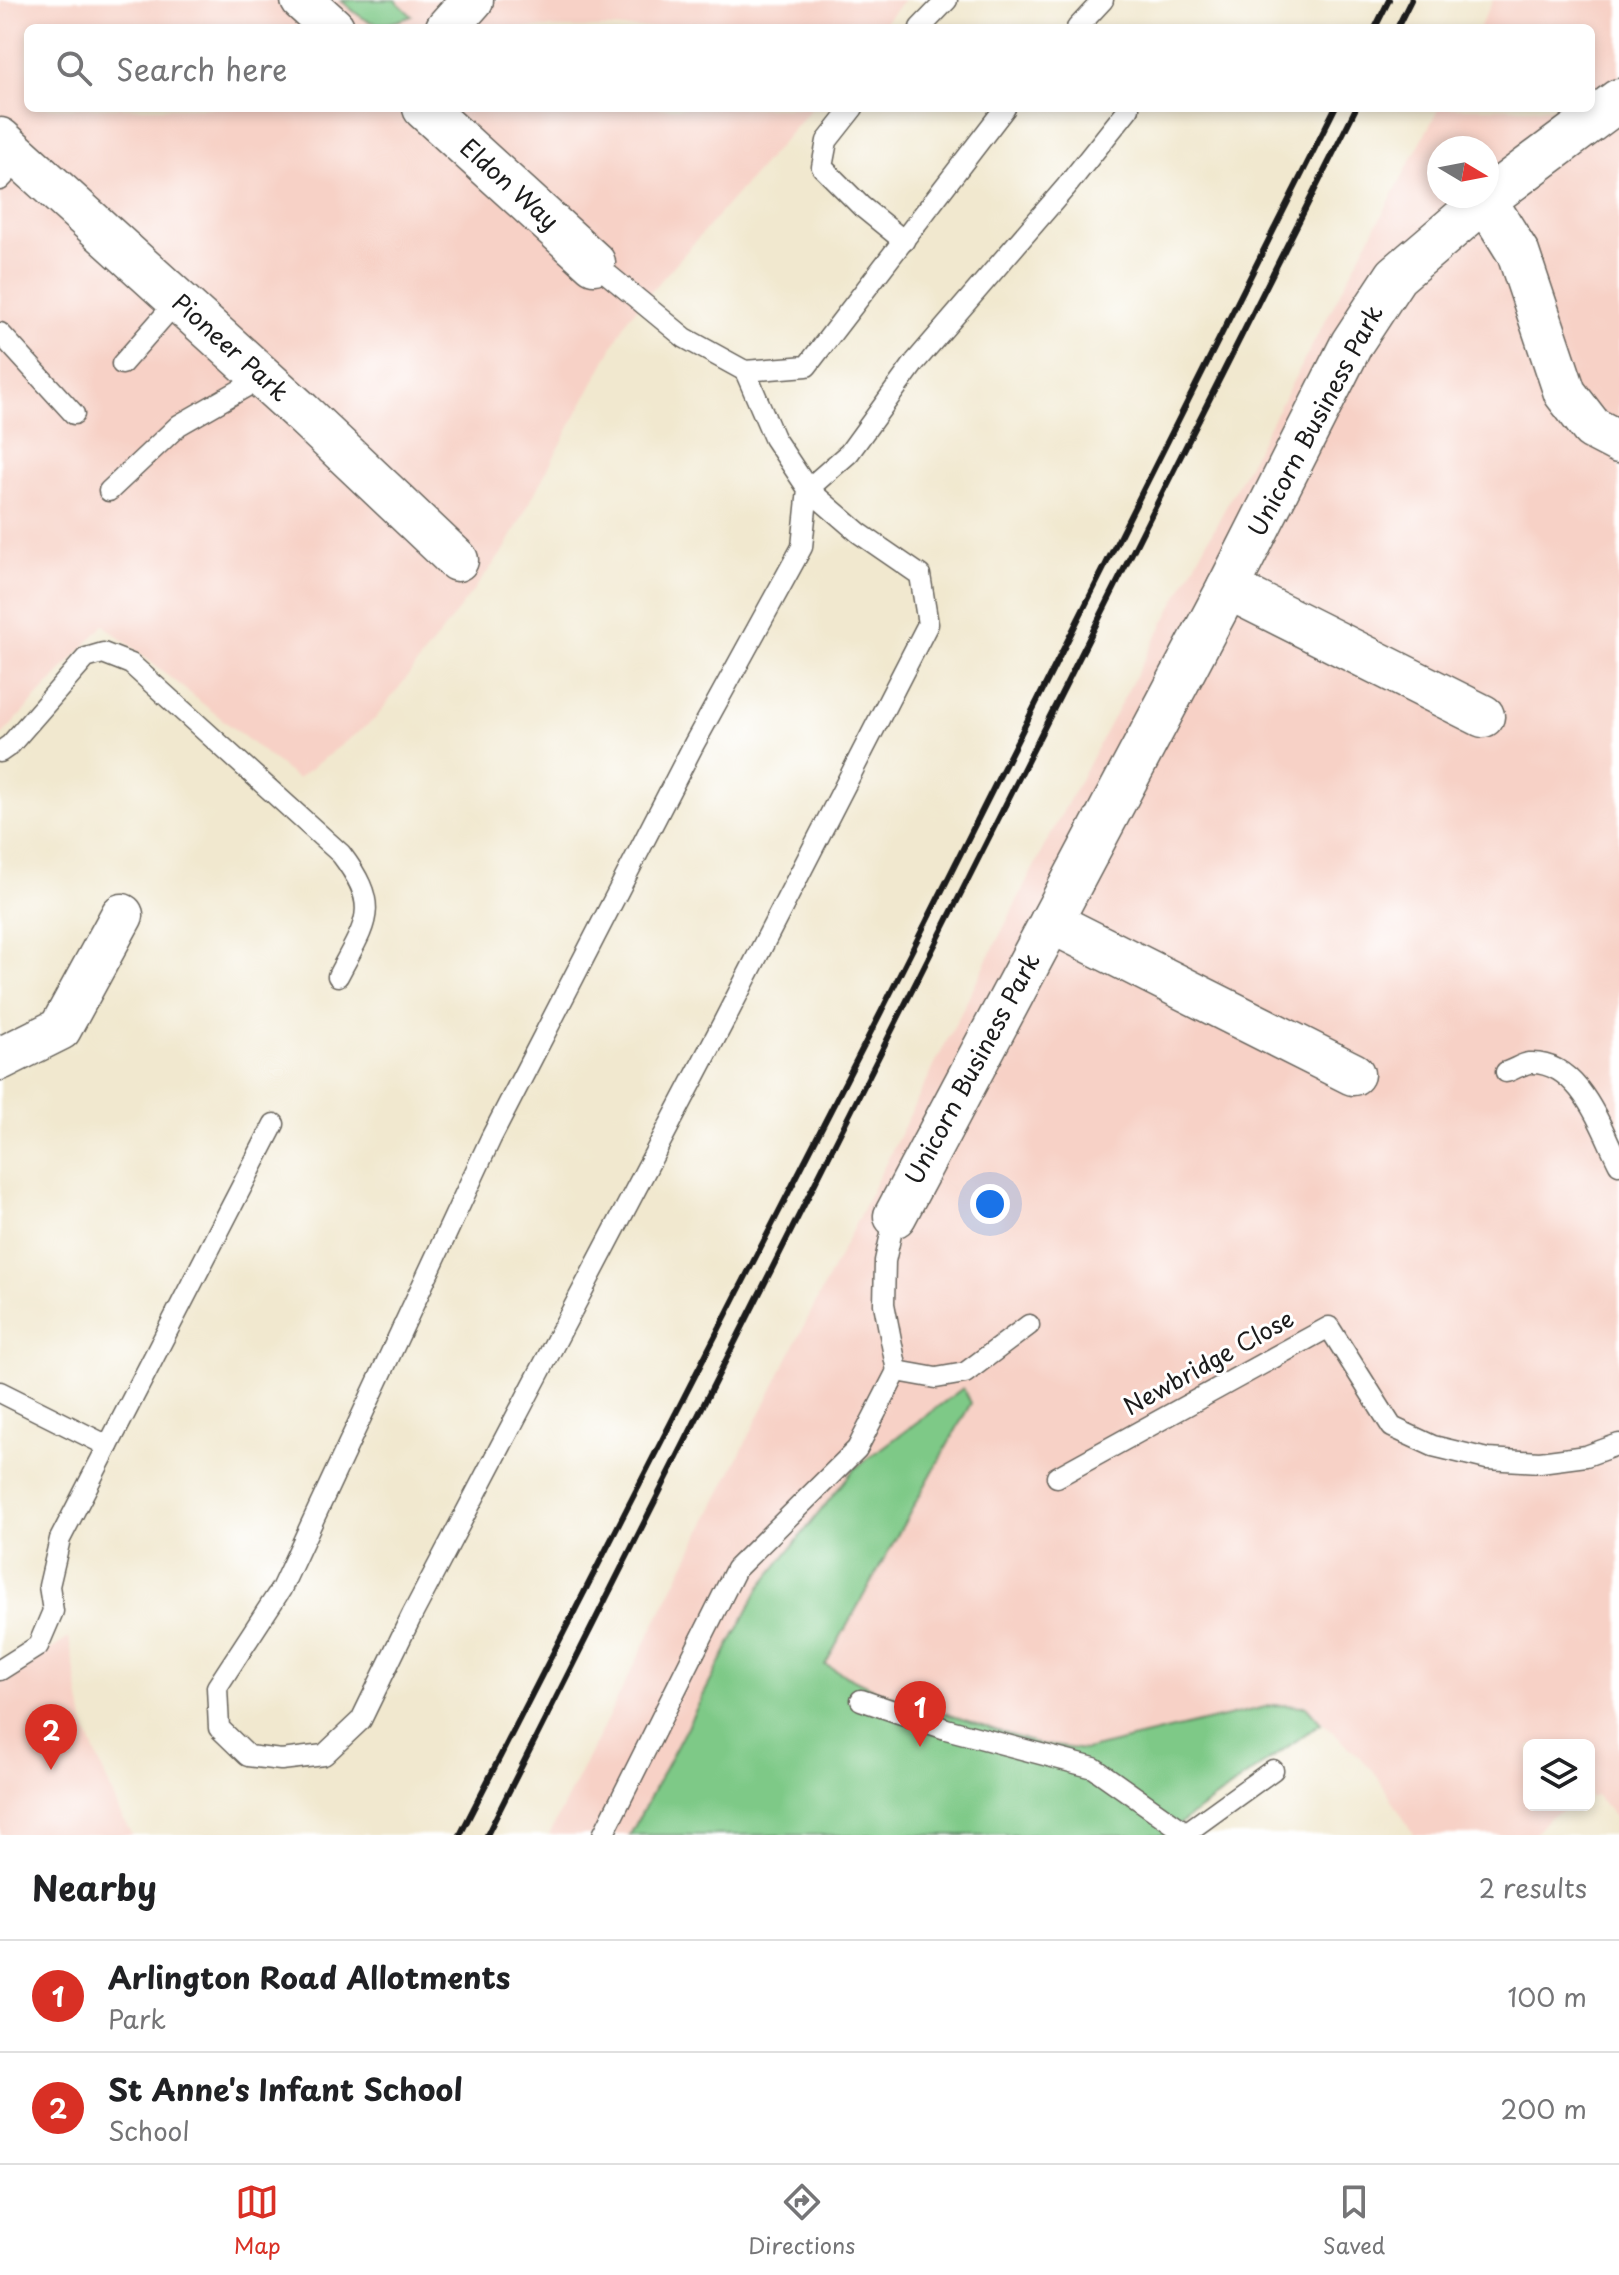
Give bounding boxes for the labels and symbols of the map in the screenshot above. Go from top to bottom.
street label: Eldon Way [453,129,568,238]
north arrow [1427,136,1499,208]
street label: Pioneer Park [165,284,298,409]
street label: Unicorn Business Park [1238,298,1391,542]
street label: Unicorn Business Park [895,946,1048,1190]
your location [970,1184,1010,1224]
street label: Newbridge Close [1116,1299,1300,1423]
pin: 1 [894,1681,946,1747]
pin: 2 [25,1704,77,1770]

